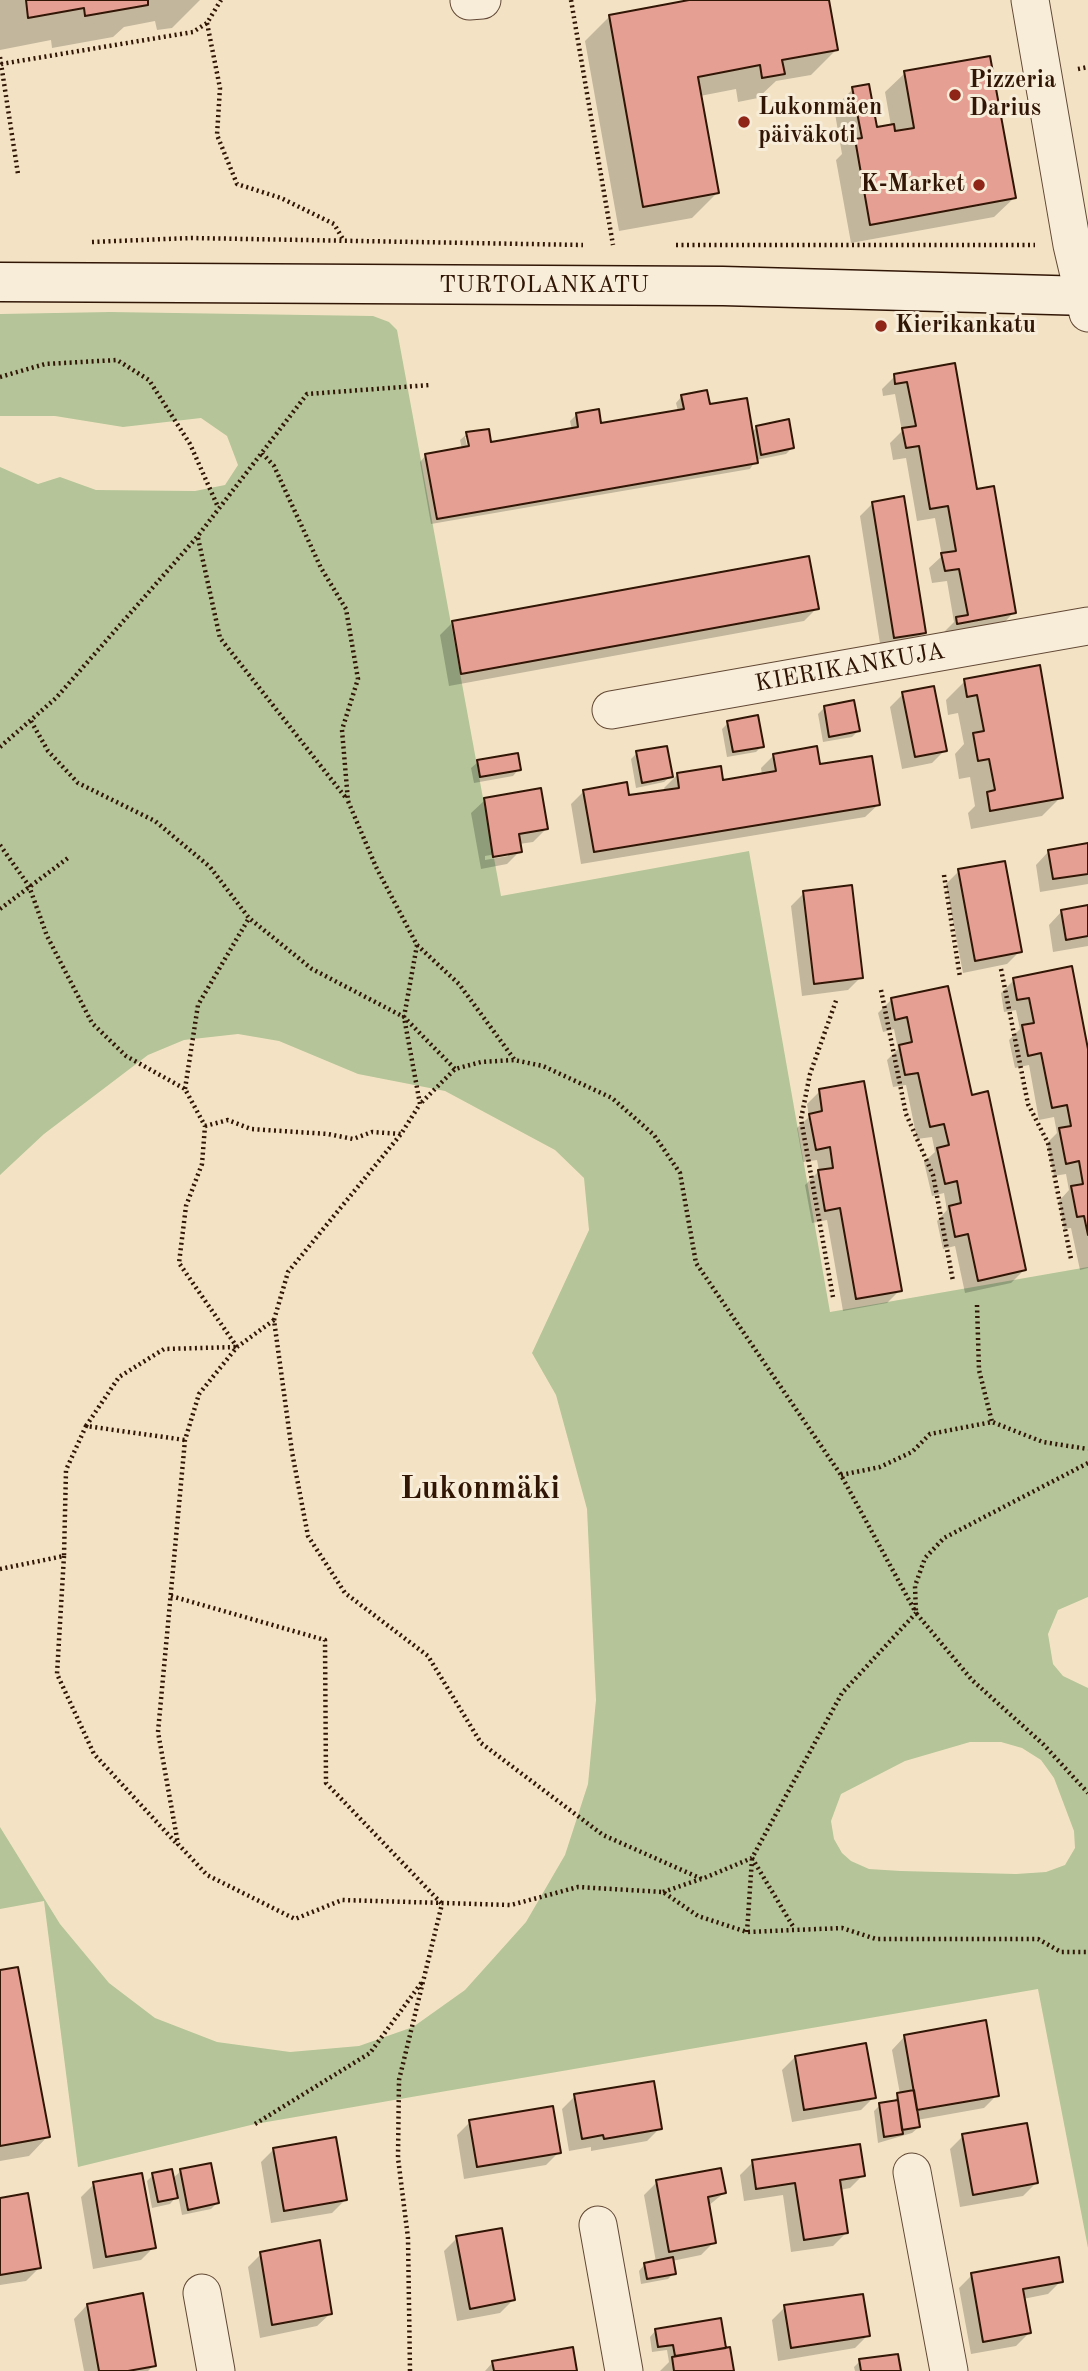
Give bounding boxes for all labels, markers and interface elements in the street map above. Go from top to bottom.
place label: Pizzeria Darius [969,67,1056,123]
marker: Pizzeria Darius [947,87,963,103]
place label: Lukonmäen päiväkoti [758,94,882,150]
marker: Lukonmäen päiväkoti [736,114,752,130]
place label: K-Market [860,171,965,199]
marker: K-Market [971,177,987,193]
street label: TURTOLANKATU [439,272,649,300]
place label: Kierikankatu [895,312,1036,340]
marker: Kierikankatu [873,318,889,334]
street label: KIERIKANKUJA [753,637,947,699]
district label: Lukonmäki [400,1471,560,1509]

